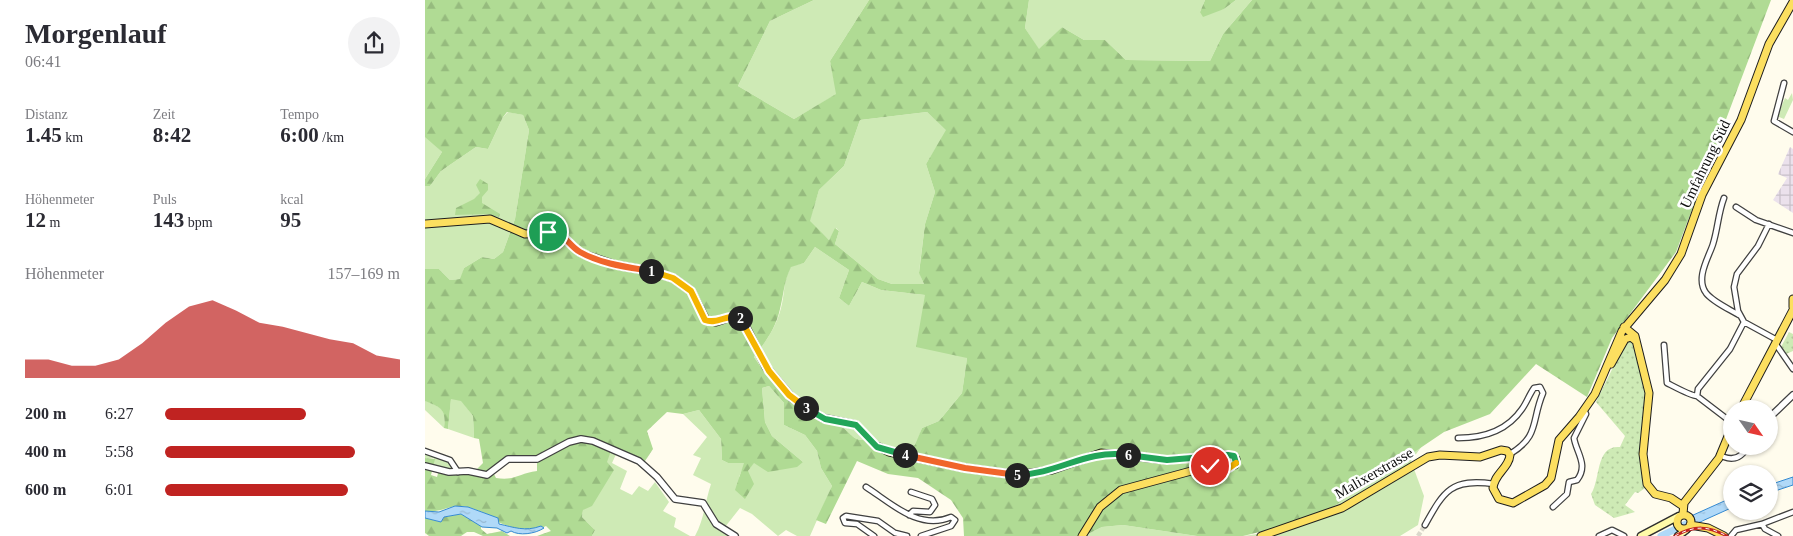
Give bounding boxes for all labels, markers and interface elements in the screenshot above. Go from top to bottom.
button: share [348,17,400,69]
text: Morgenlauf [25,18,167,49]
text: 06:41 [25,53,61,70]
text: Distanz [25,107,68,122]
text: Zeit [153,107,175,122]
text: Tempo [280,107,319,122]
street label: Umfahrung Süd [1677,117,1734,211]
text: 1.45 [25,123,62,147]
text: 8:42 [153,123,191,147]
text: 6:00 [280,123,319,147]
text: km [62,130,83,145]
text: /km [319,130,344,145]
text: Höhenmeter [25,192,94,207]
text: Puls [153,192,177,207]
text: kcal [280,192,304,207]
text: 12 [25,208,46,232]
text: 143 [153,208,184,232]
text: 95 [280,208,301,232]
pin [527,211,569,253]
text: m [46,215,60,230]
text: bpm [184,215,213,230]
icon: arrive [534,218,562,246]
pin: 1 [639,258,663,284]
text: 1 [648,264,655,279]
text: Höhenmeter [25,265,104,282]
text: 157–169 m [328,265,400,282]
pin: 2 [727,306,753,330]
text: 2 [737,311,744,326]
pin: 3 [793,396,819,420]
north arrow [1723,400,1777,455]
map controls [1723,400,1778,520]
text: 3 [803,401,810,416]
text: 200 m [25,405,66,422]
text: 6:27 [105,405,133,422]
pin: 4 [893,442,917,468]
pin: 6 [1115,442,1141,468]
text: 400 m [25,443,66,460]
text: 5:58 [105,443,133,460]
street label: Malixerstrasse [1332,444,1416,502]
pin [1189,445,1231,487]
text: 4 [902,448,909,463]
text: 6 [1125,448,1132,463]
icon: check [1196,452,1224,480]
pin: 5 [1005,462,1029,488]
button: layers [1723,465,1778,520]
text: 5 [1014,468,1021,483]
text: 600 m [25,481,66,498]
text: 6:01 [105,481,133,498]

